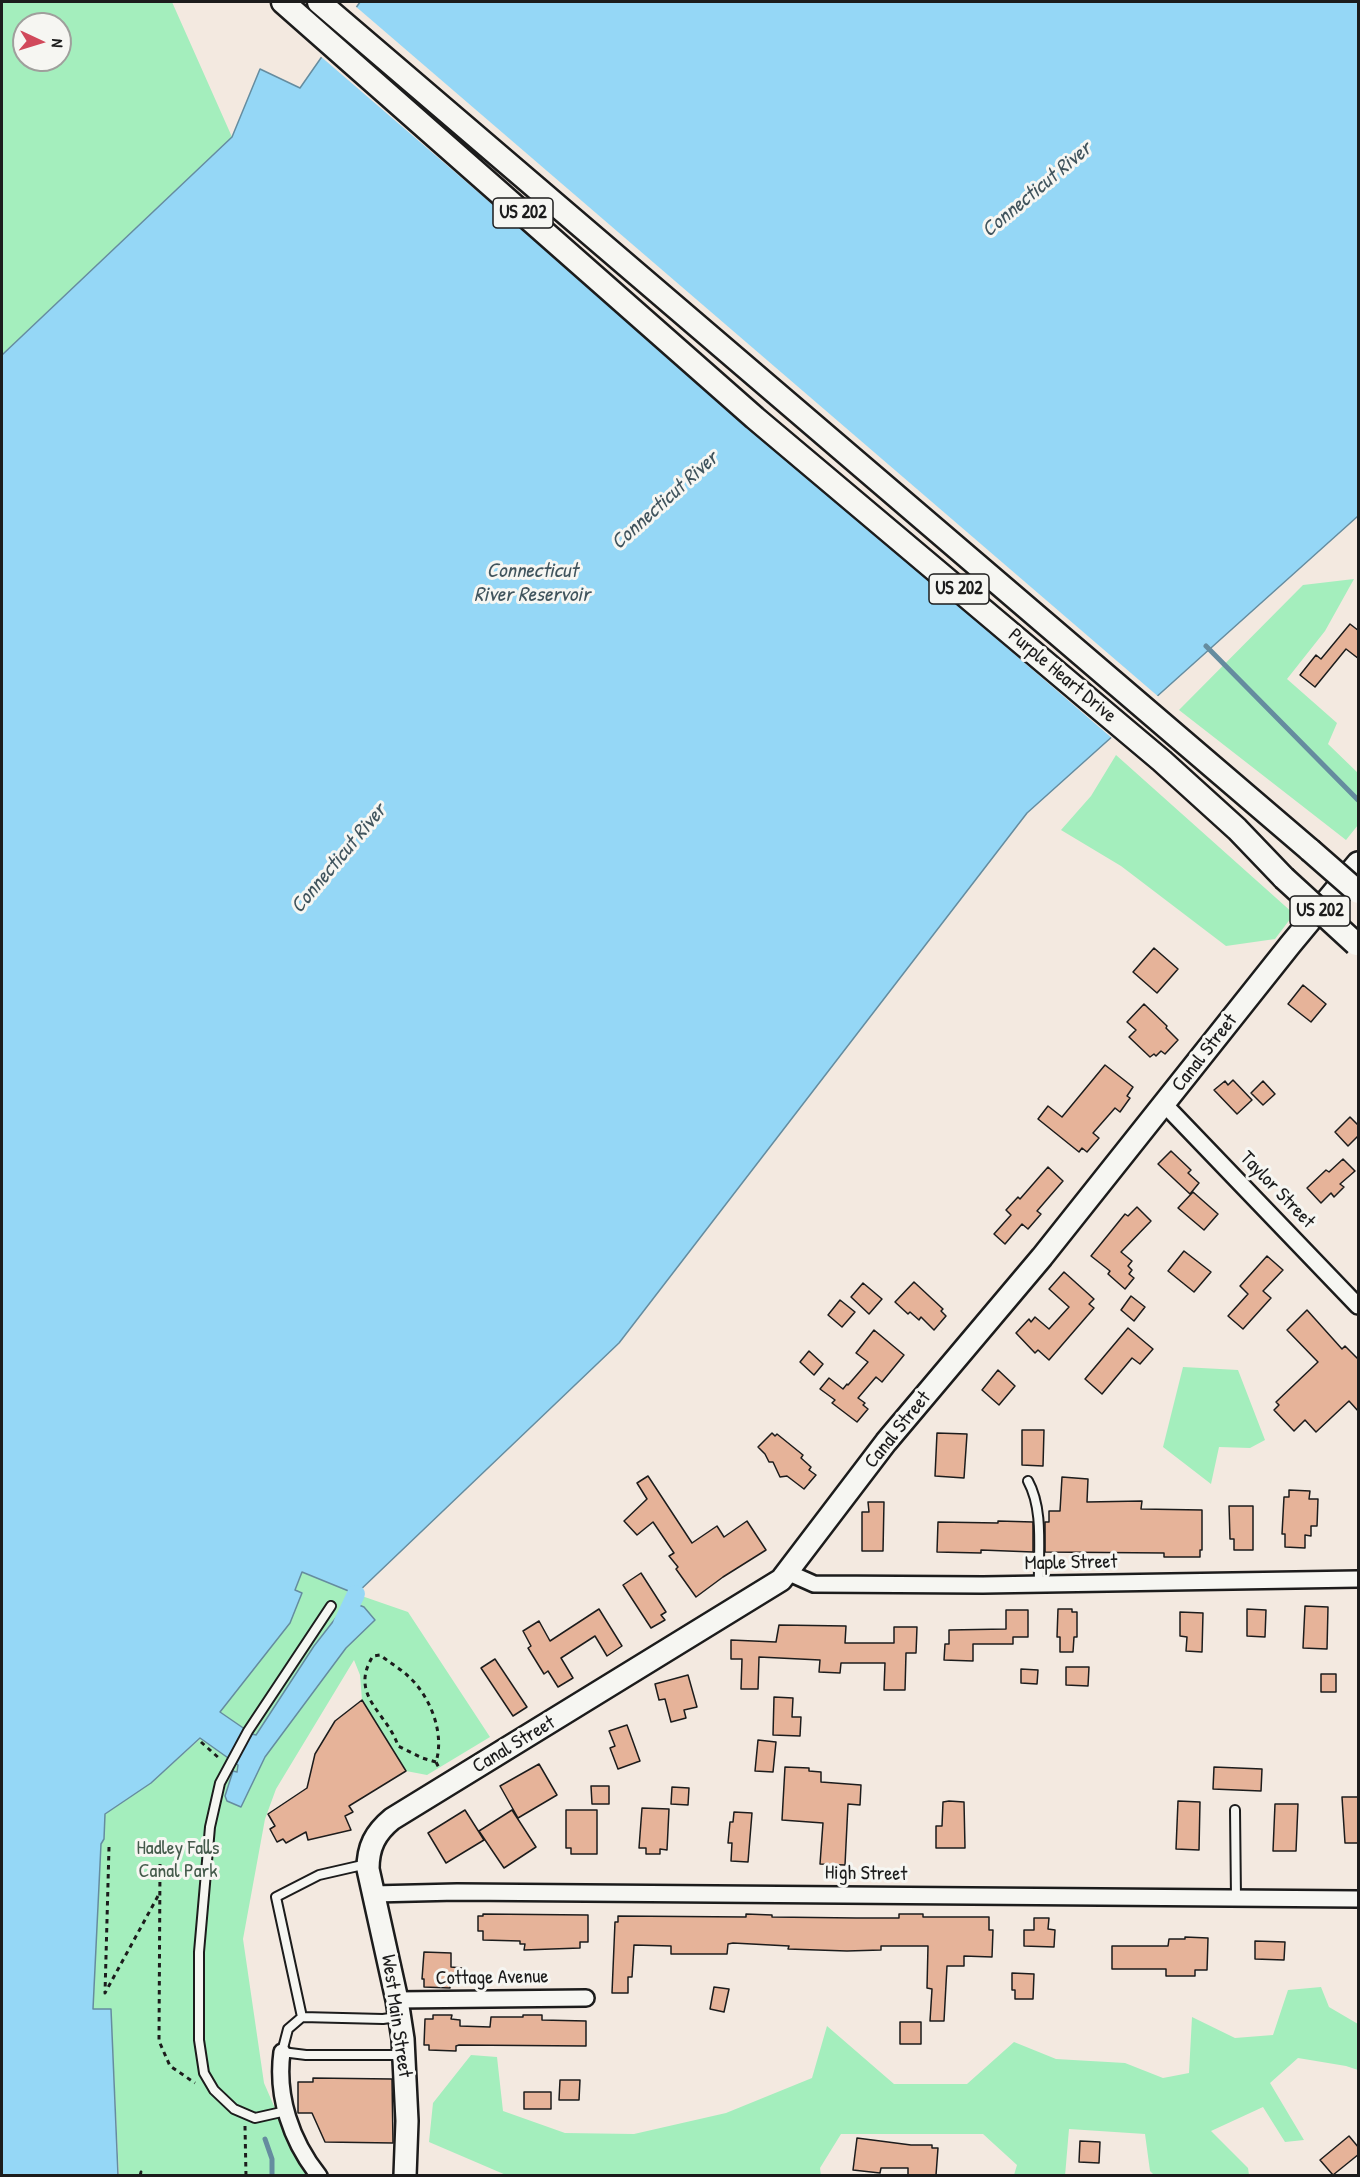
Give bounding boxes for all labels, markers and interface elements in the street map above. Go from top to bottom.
north arrow [12,12,72,72]
text: N [47,38,69,48]
water label: Connecticut River [977,137,1097,243]
road number: US 202 [493,198,553,228]
water label: Connecticut River [606,446,724,556]
water label: Connecticut River Reservoir [474,558,590,608]
road number: US 202 [929,574,989,604]
street label: Purple Heart Drive [1003,624,1121,728]
water label: Connecticut River [286,799,392,919]
road number: US 202 [1290,896,1350,926]
street label: Canal Street [1167,1009,1243,1097]
street label: Taylor Street [1234,1146,1320,1234]
street label: Canal Street [860,1387,936,1473]
street label: Maple Street [1024,1550,1118,1576]
street label: Canal Street [468,1711,560,1779]
park label: Hadley Falls Canal Park [137,1837,219,1884]
street label: High Street [825,1861,907,1887]
street label: West Main Street [375,1953,417,2079]
street label: Cottage Avenue [435,1965,549,1991]

